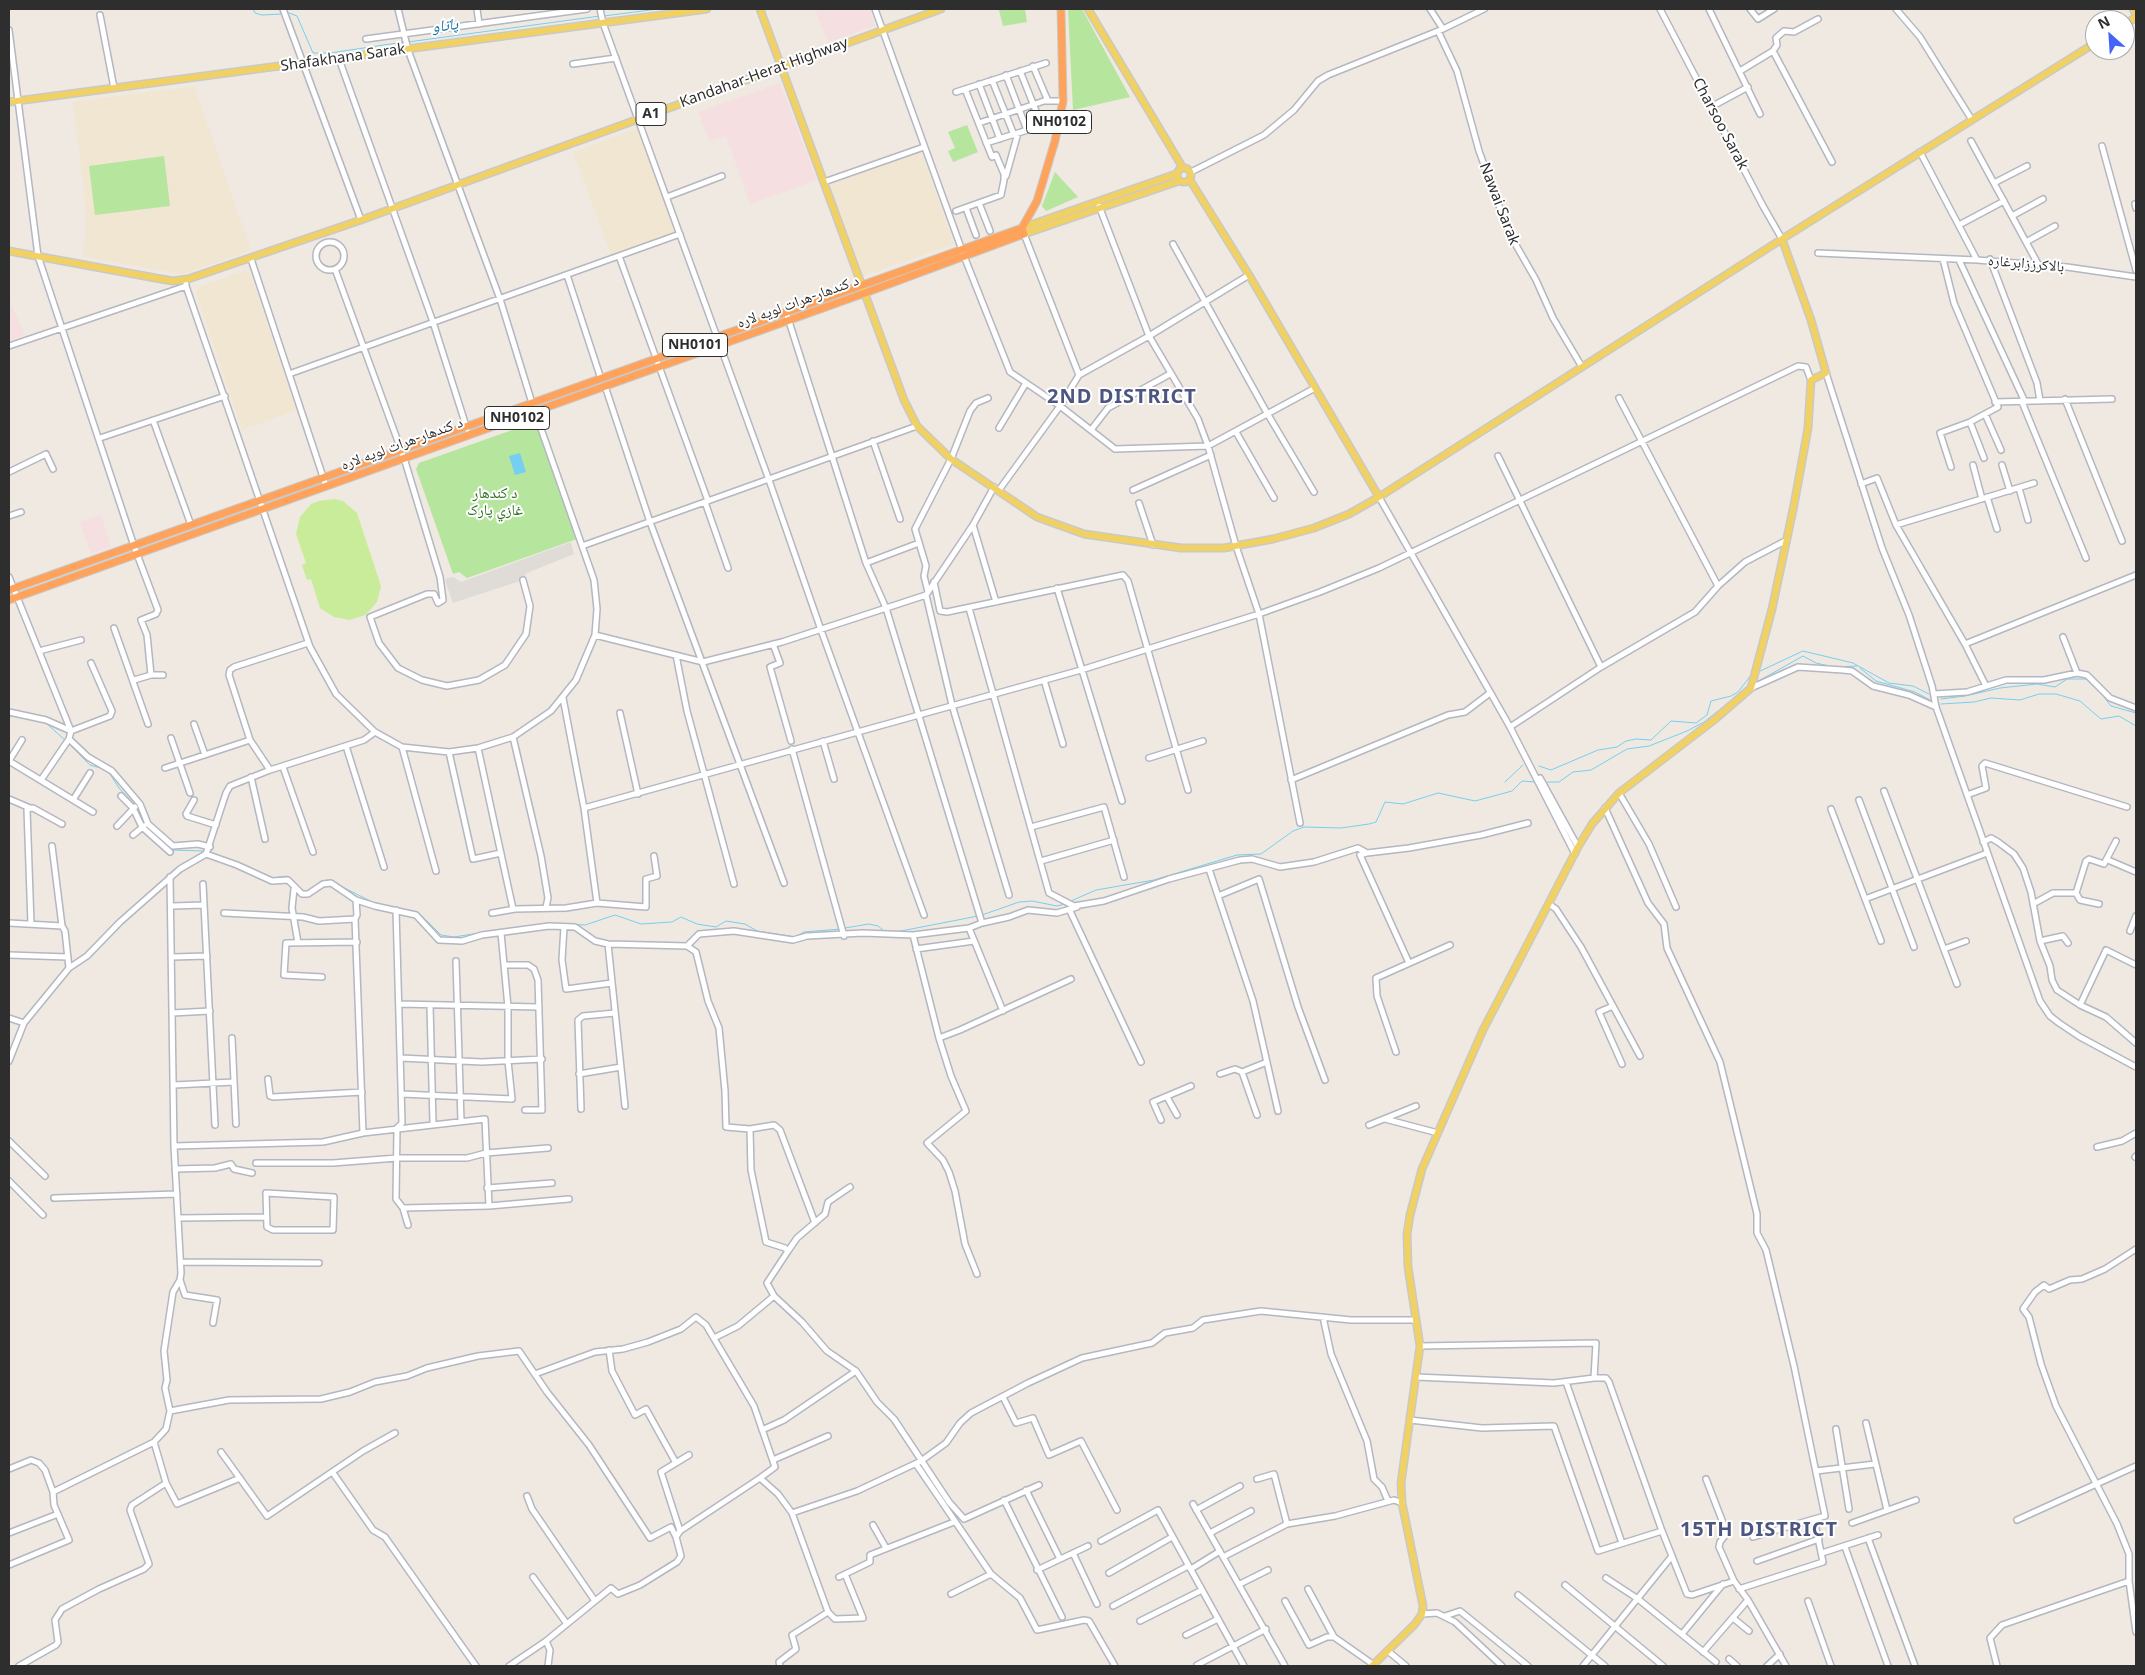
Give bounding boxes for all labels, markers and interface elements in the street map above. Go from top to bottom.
north arrow [2085,10,2135,60]
text: N [2094,11,2113,33]
water label: پاتاو [431,15,459,37]
street label: Kandahar-Herat Highway [677,34,851,112]
street label: Shafakhana Sarak [279,40,407,76]
street label: Charsoo Sarak [1688,75,1752,173]
road number: A1 [636,102,666,126]
road number: NH0102 [1026,110,1092,134]
street label: Nawai Sarak [1475,160,1523,248]
street label: بالاکرززابرغاره [1987,252,2065,276]
street label: د کندهار-هرات لويه لاره [735,272,861,332]
road number: NH0101 [662,334,728,356]
district label: 2ND DISTRICT [1046,385,1198,409]
road number: NH0102 [484,406,550,429]
street label: د کندهار-هرات لويه لاره [339,414,465,474]
park label: د کندهار غازي پارک [467,485,523,520]
district label: 15TH DISTRICT [1678,1518,1840,1542]

